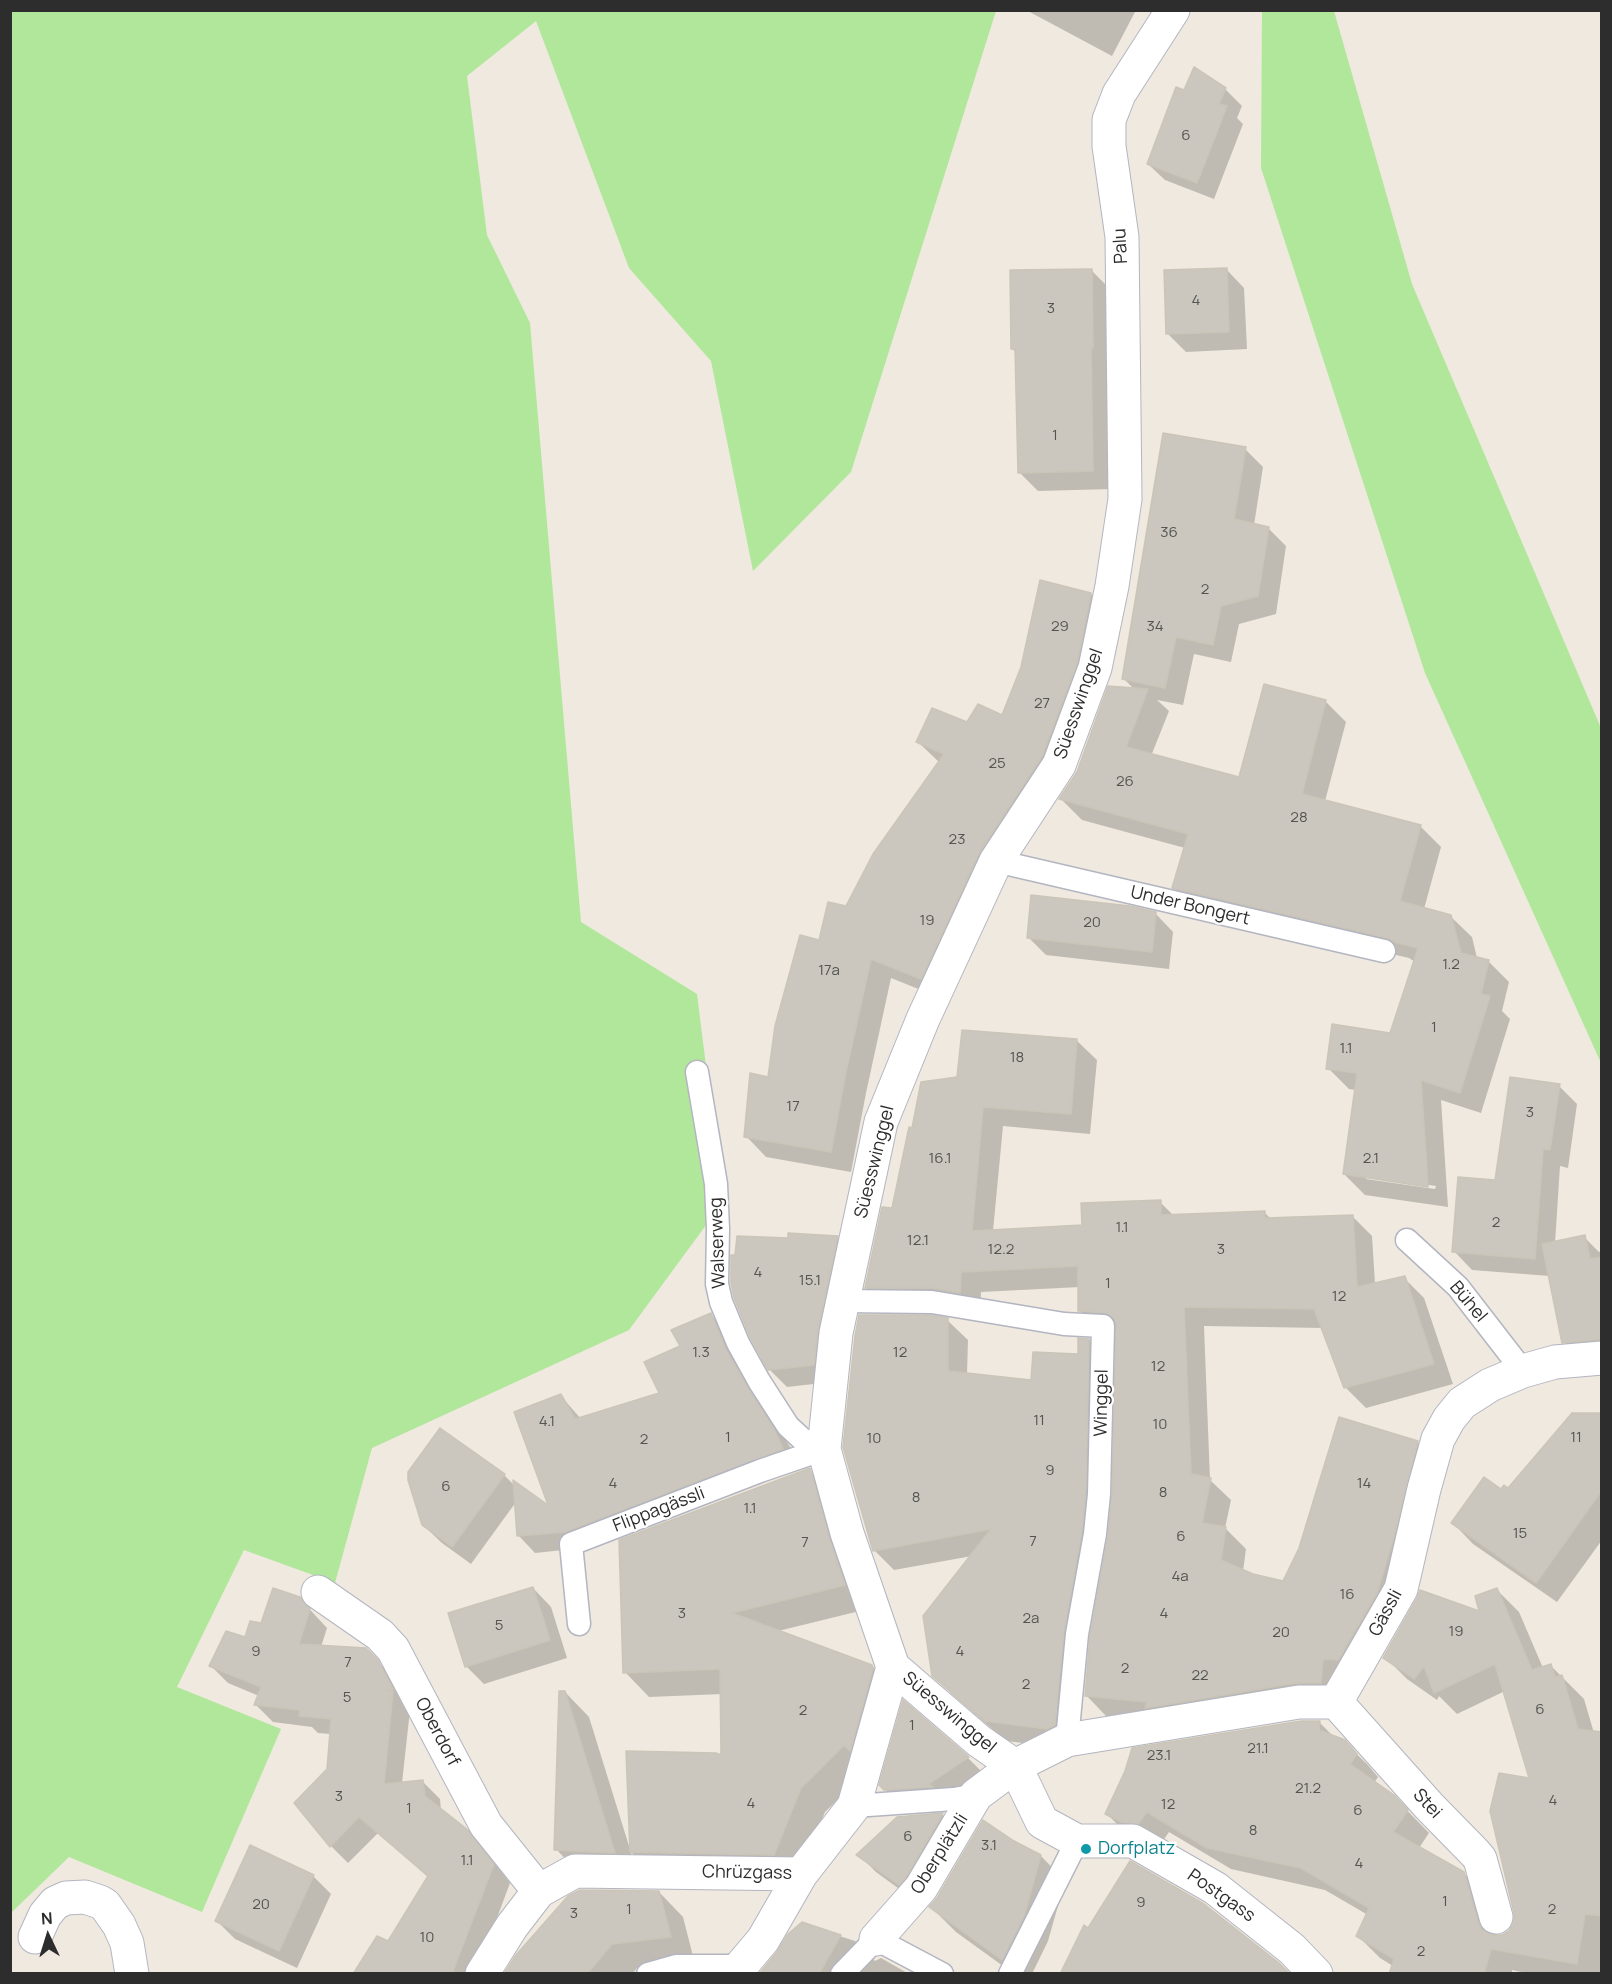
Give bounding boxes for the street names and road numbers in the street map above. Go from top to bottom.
street label: Palu [1109,228,1133,264]
street label: Süesswinggel [1050,646,1108,762]
street label: Under Bongert [1128,882,1252,930]
street label: Süesswinggel [851,1103,899,1221]
street label: Walserweg [706,1197,730,1289]
street label: Bühel [1445,1277,1491,1327]
street label: Winggel [1091,1369,1113,1437]
street label: Flippagässli [610,1483,708,1537]
street label: Gässli [1365,1586,1407,1640]
street label: Süesswinggel [898,1668,1000,1758]
street label: Oberdorf [410,1694,464,1770]
street label: Stei [1408,1785,1446,1823]
street label: Oberplätzli [907,1810,973,1898]
street label: Chrüzgass [702,1861,792,1885]
street label: Postgass [1183,1865,1259,1927]

